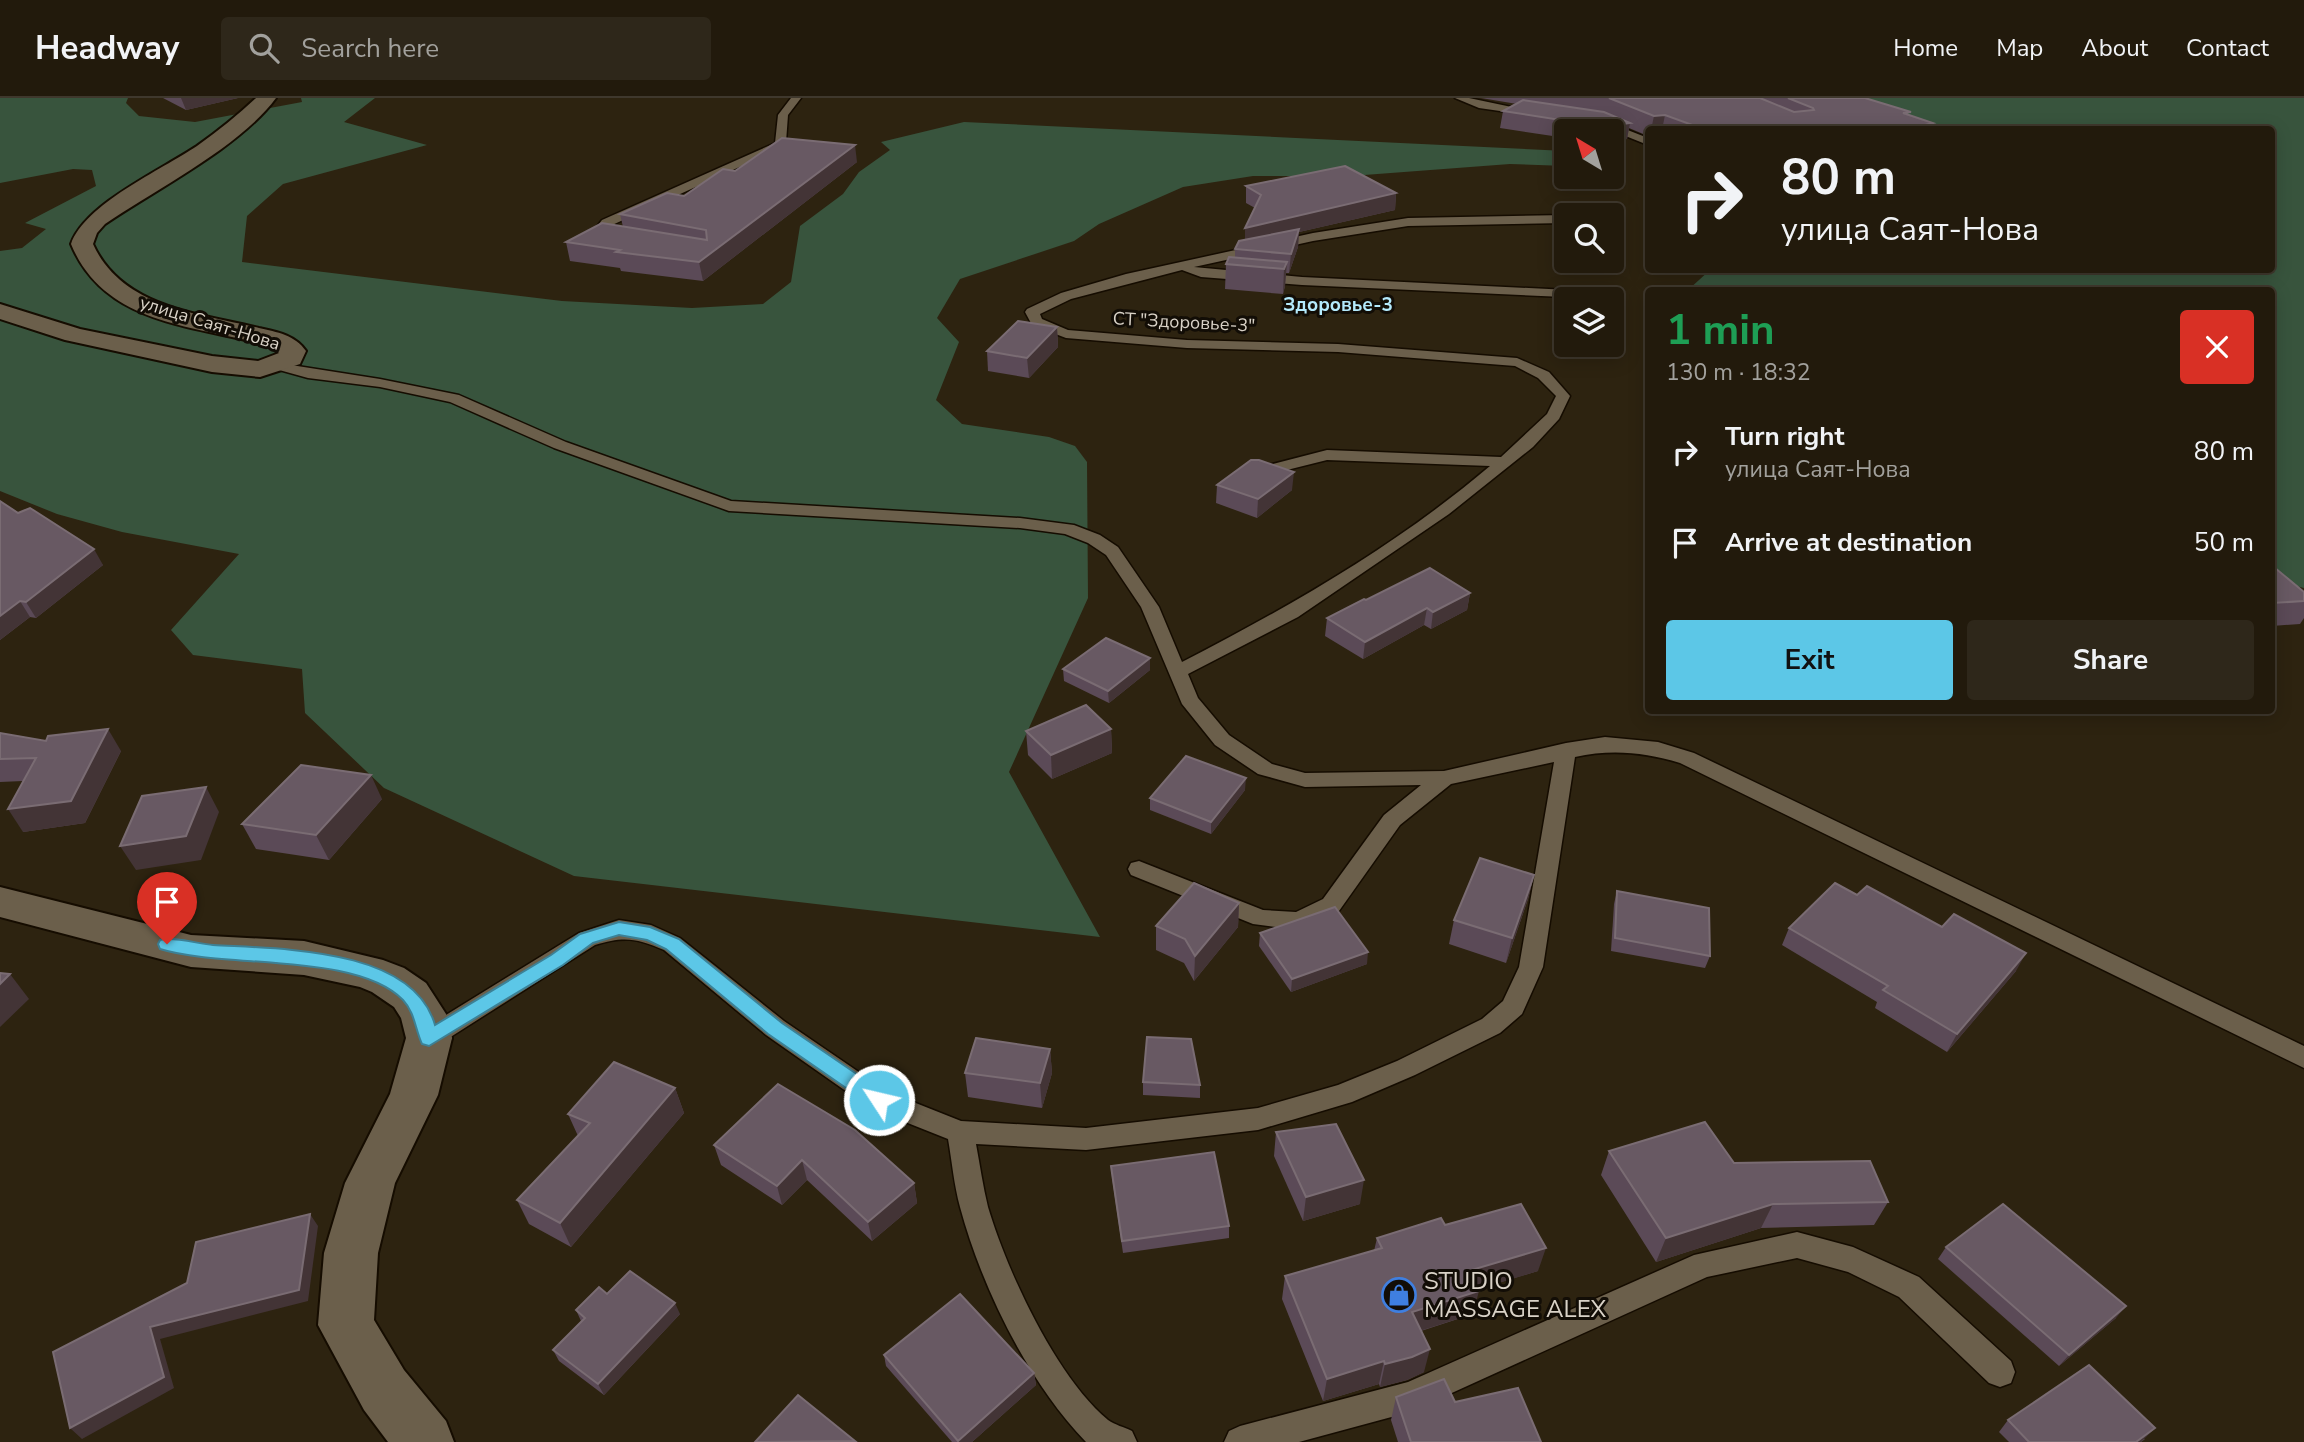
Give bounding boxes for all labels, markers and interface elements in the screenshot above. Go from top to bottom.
search box [221,17,711,80]
text: Headway [35,26,179,71]
icon: search [245,29,283,67]
text: Search here [301,31,439,66]
text: Home [1893,32,1958,64]
text: Map [1996,32,2043,64]
text: About [2081,32,2148,64]
text: Contact [2186,32,2269,64]
north arrow [1554,119,1624,189]
map controls [1554,119,1624,357]
text: 80 m [1781,144,1896,211]
icon: right [1666,154,1757,245]
button: search [1554,203,1624,273]
text: улица Саят-Нова [1781,208,2039,251]
button: layers [1554,287,1624,357]
street label: улица Саят-Нова [137,290,283,356]
district label: Здоровье-3 [1283,292,1393,318]
text: 1 min [1666,302,1775,359]
street label: СТ "Здоровье-3" [1112,306,1256,338]
button: close [2180,310,2254,384]
text: 130 m · 18:32 [1666,357,1811,388]
text: Turn right [1725,419,1844,454]
icon: right [1666,433,1704,471]
text: 80 m [2194,434,2254,469]
text: улица Саят-Нова [1725,454,1911,485]
icon: arrive [1666,524,1704,562]
text: Arrive at destination [1725,525,1972,560]
text: 50 m [2194,525,2254,560]
button: Exit [1666,620,1953,700]
button: Share [1967,620,2254,700]
pin [137,872,197,944]
icon: arrive [148,883,186,921]
position arrow [842,1063,916,1137]
place label: STUDIO MASSAGE ALEX [1424,1265,1606,1325]
shop icon: STUDIO MASSAGE ALEX [1380,1276,1418,1314]

